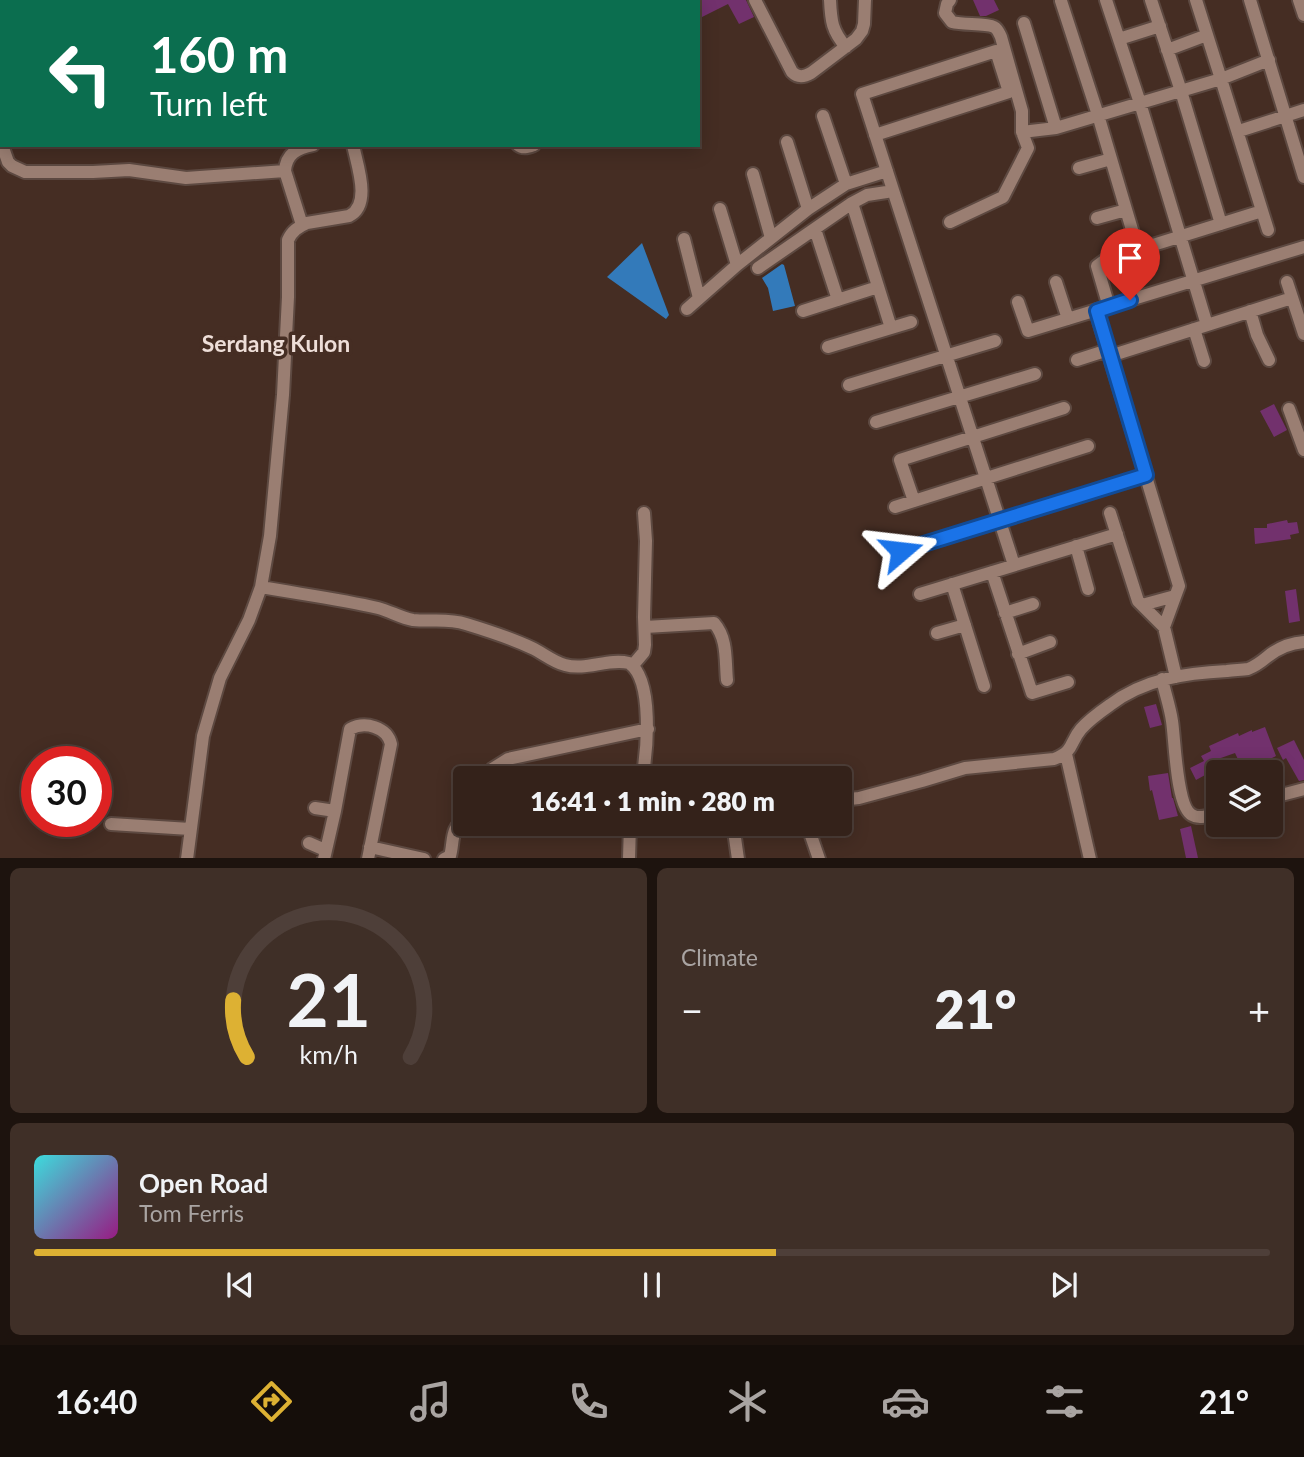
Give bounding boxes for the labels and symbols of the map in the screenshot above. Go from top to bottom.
pin [1100,228,1160,300]
district label: Serdang Kulon [202,329,350,357]
position arrow [864,514,938,588]
speed limit sign: 30 [21,746,112,837]

